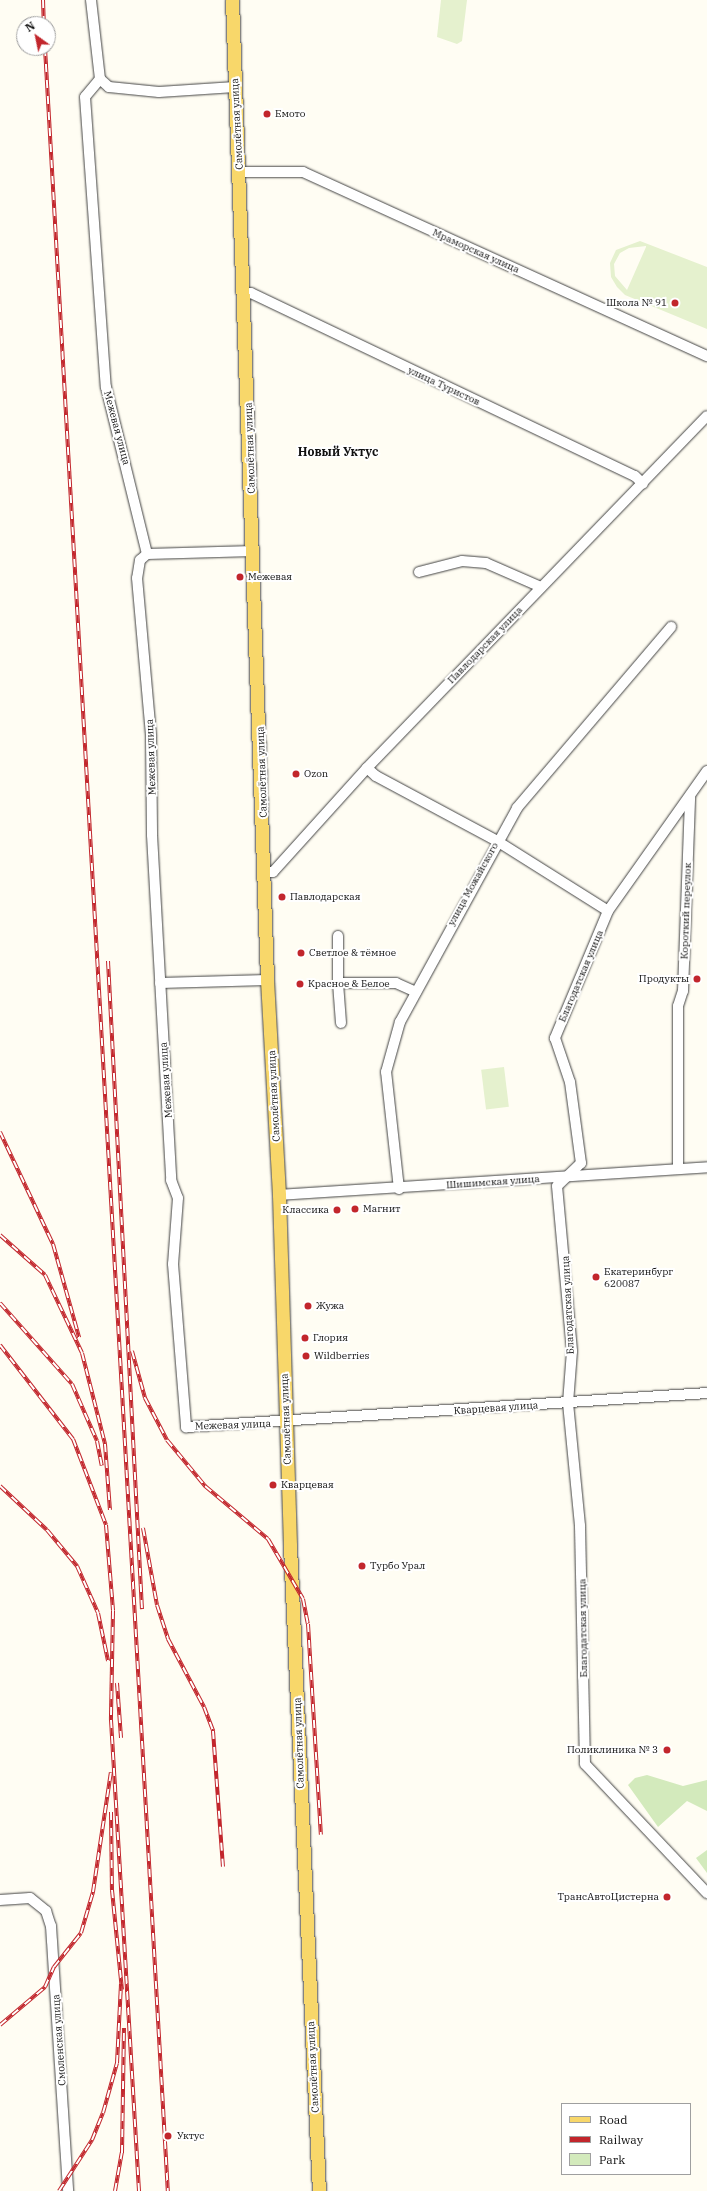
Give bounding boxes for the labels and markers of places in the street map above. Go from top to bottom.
place label: Емото [275,108,305,120]
marker: Емото [262,109,272,119]
place label: Школа № 91 [606,297,667,309]
marker: Школа № 91 [670,298,680,308]
place label: Межевая [248,571,292,583]
marker: Межевая [235,572,245,582]
place label: Ozon [304,768,328,780]
marker: Ozon [291,769,301,779]
place label: Павлодарская [290,891,360,903]
marker: Павлодарская [277,892,287,902]
place label: Светлое & тёмное [309,947,396,959]
marker: Светлое & тёмное [296,948,306,958]
place label: Продукты [639,973,689,985]
marker: Продукты [692,974,702,984]
place label: Красное & Белое [308,978,390,990]
marker: Красное & Белое [295,979,305,989]
place label: Магнит [363,1203,400,1215]
place label: Классика [282,1204,329,1216]
marker: Магнит [350,1204,360,1214]
marker: Классика [332,1205,342,1215]
place label: Екатеринбург 620087 [604,1265,673,1288]
marker: Екатеринбург 620087 [591,1272,601,1282]
place label: Жужа [316,1300,344,1312]
marker: Жужа [303,1301,313,1311]
place label: Глория [313,1332,348,1344]
marker: Глория [300,1333,310,1343]
place label: Wildberries [314,1350,369,1362]
marker: Wildberries [301,1351,311,1361]
place label: Кварцевая [281,1479,334,1491]
marker: Кварцевая [268,1480,278,1490]
place label: Турбо Урал [370,1560,425,1572]
marker: Турбо Урал [357,1561,367,1571]
place label: Поликлиника № 3 [567,1744,658,1756]
marker: Поликлиника № 3 [661,1744,673,1756]
place label: ТрансАвтоЦистерна [558,1891,659,1903]
marker: ТрансАвтоЦистерна [662,1892,672,1902]
marker: Уктус [162,2130,174,2142]
place label: Уктус [177,2130,204,2142]

